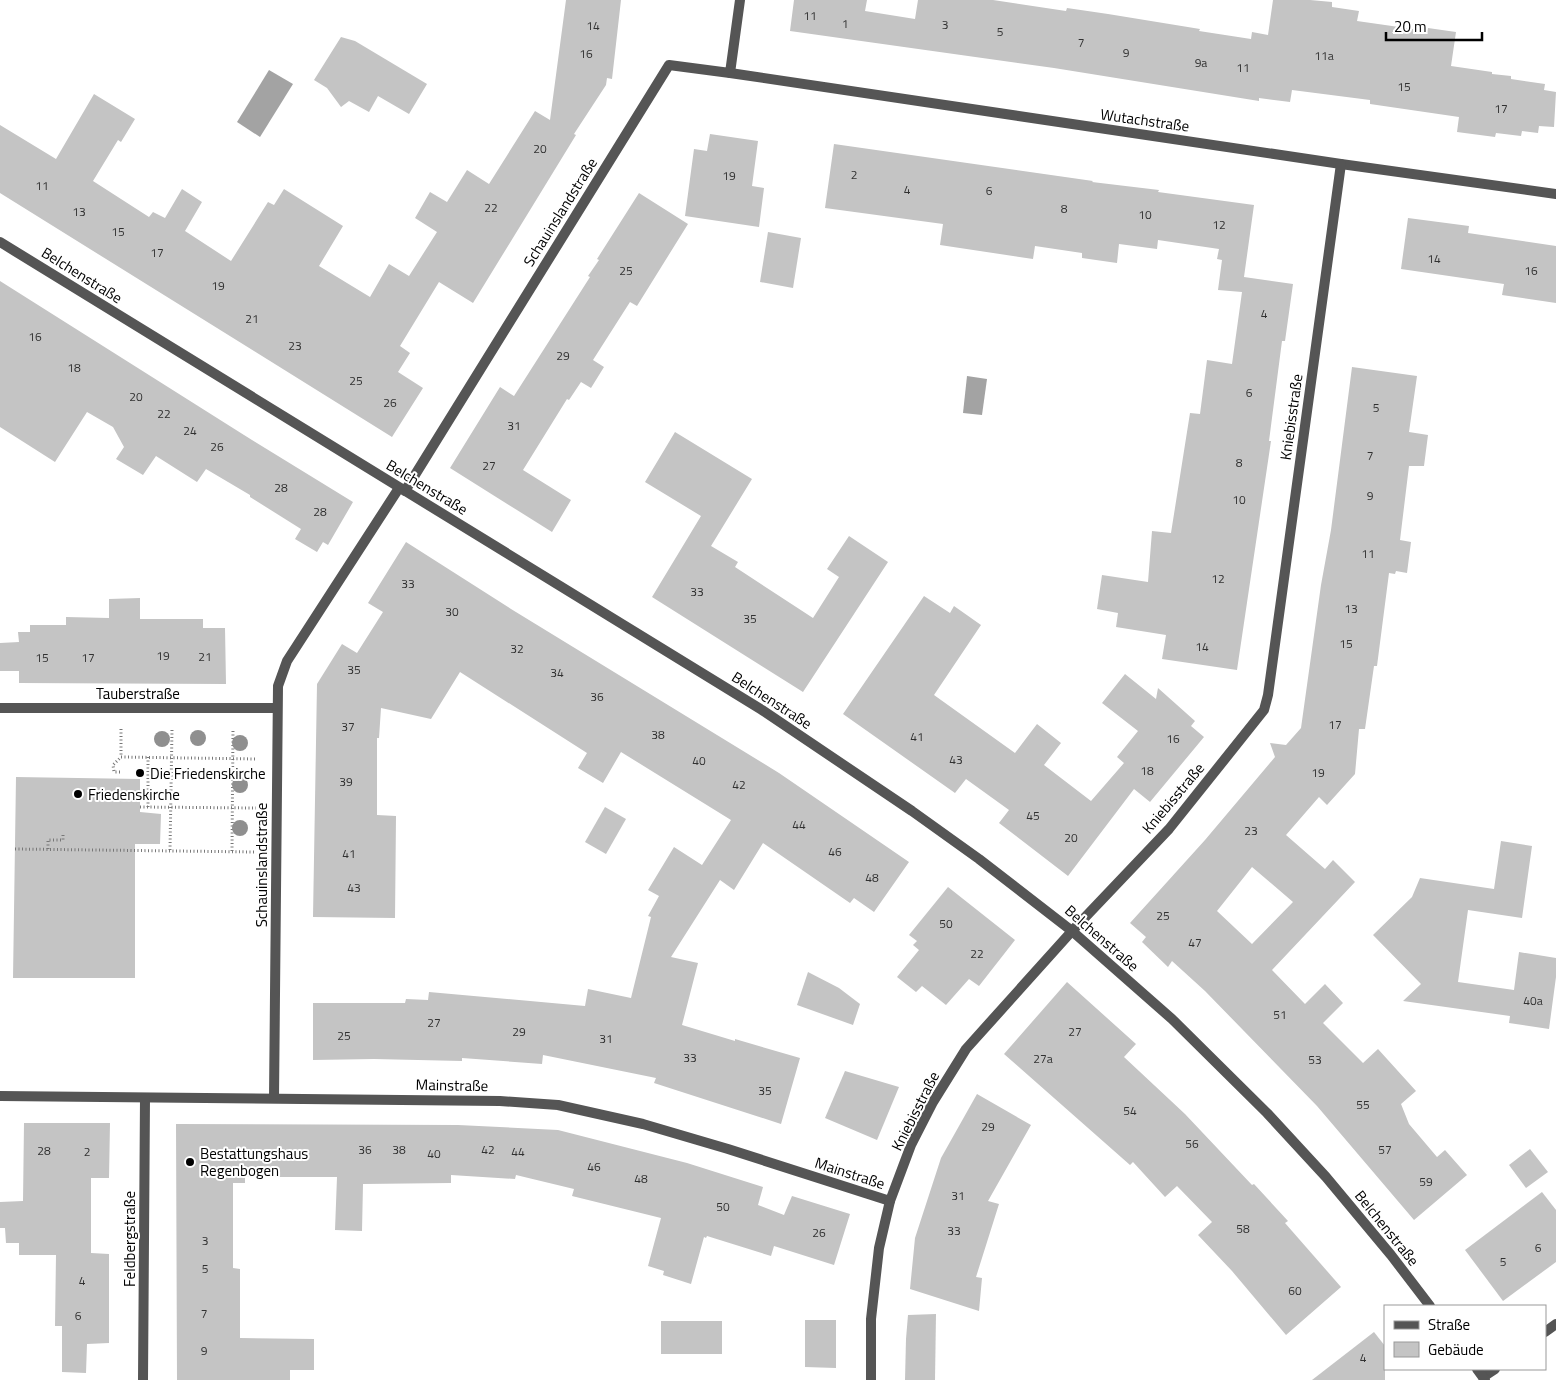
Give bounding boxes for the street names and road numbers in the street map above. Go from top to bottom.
street label: Wutachstraße [1099,102,1191,138]
street label: Schauinslandstraße [517,153,603,271]
street label: Belchenstraße [37,241,127,309]
street label: Kniebisstraße [1274,372,1308,462]
street label: Belchenstraße [382,454,472,520]
street label: Belchenstraße [727,665,817,735]
street label: Tauberstraße [96,682,180,705]
street label: Kniebisstraße [1136,757,1210,839]
street label: Schauinslandstraße [250,803,273,927]
street label: Belchenstraße [1060,899,1144,977]
street label: Kniebisstraße [885,1067,945,1155]
street label: Mainstraße [416,1073,488,1097]
street label: Mainstraße [812,1151,888,1195]
street label: Belchenstraße [1349,1185,1425,1271]
street label: Feldbergstraße [118,1191,141,1287]

